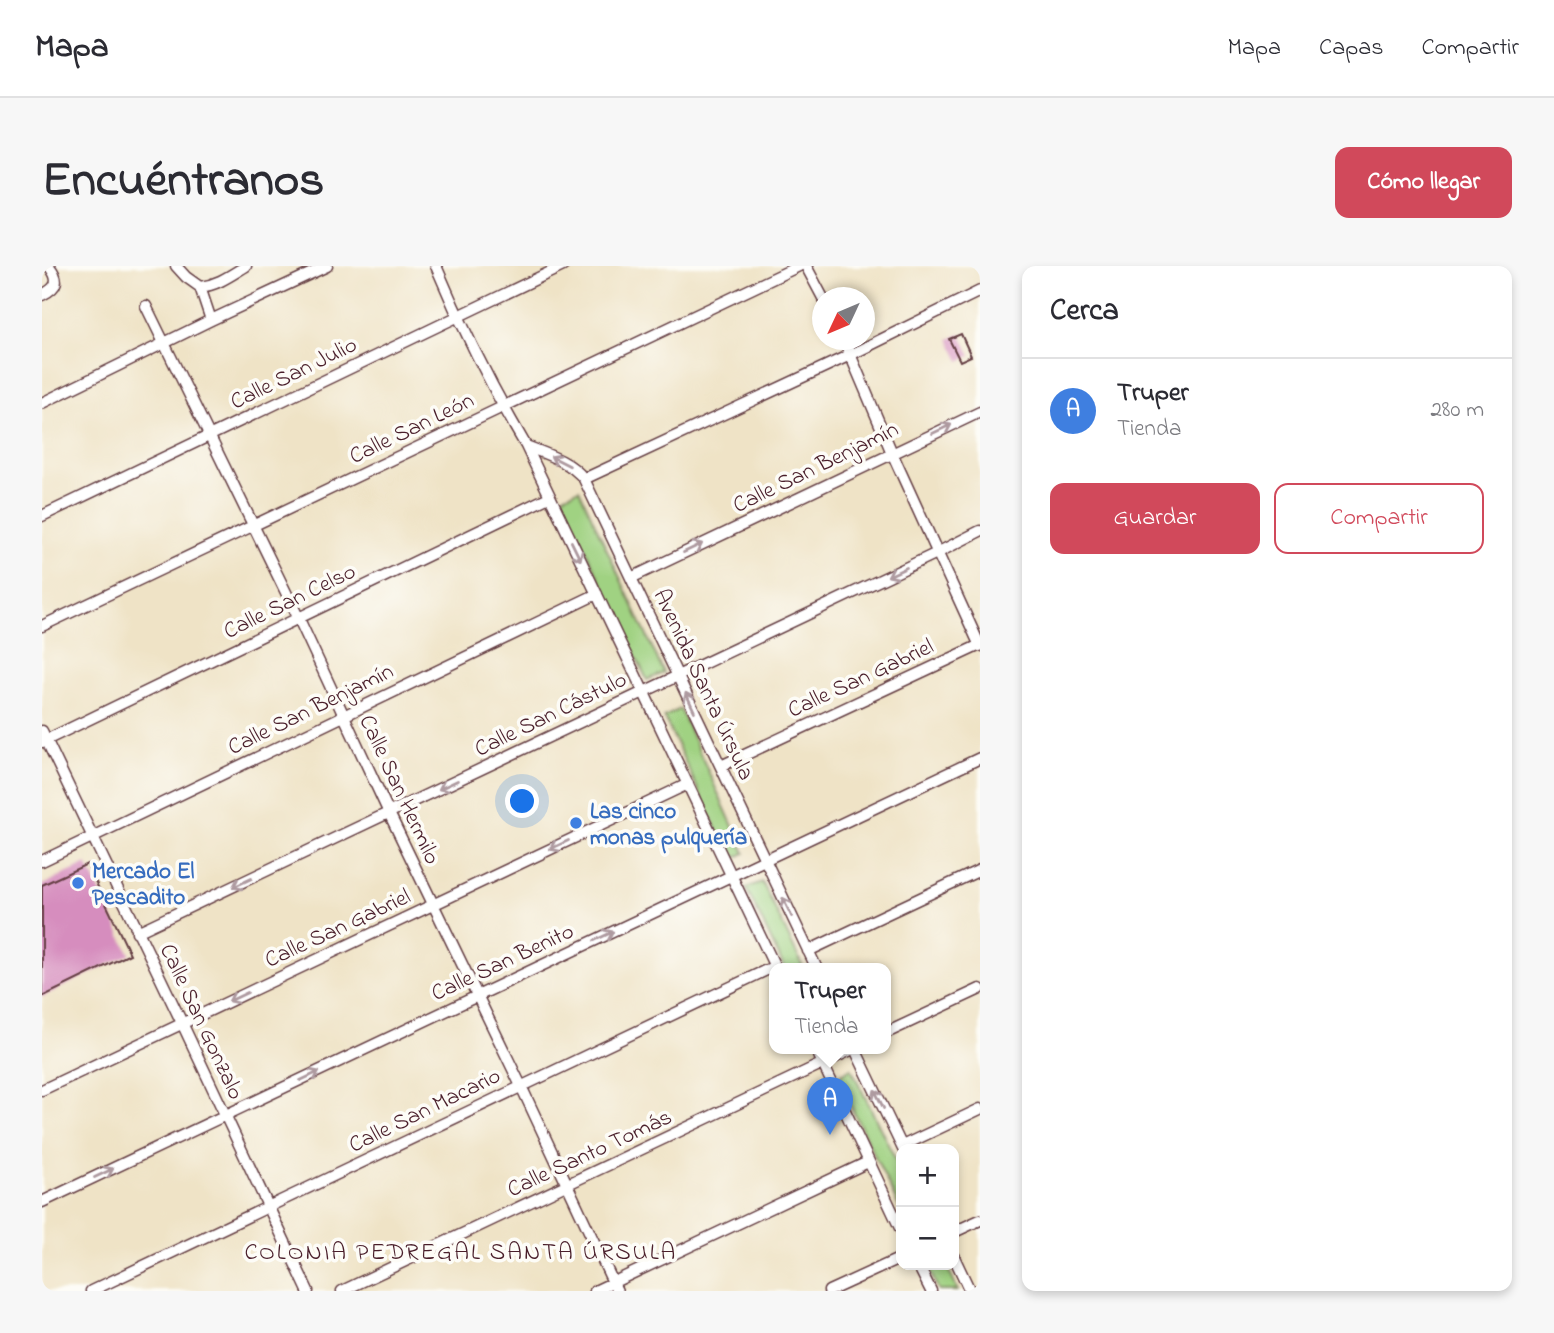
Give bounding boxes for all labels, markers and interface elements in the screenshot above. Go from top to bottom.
text: Mapa [35,24,109,72]
text: Mapa [1228,31,1281,66]
text: Capas [1319,31,1383,66]
text: Compartir [1421,31,1519,66]
text: Encuéntranos [42,146,324,218]
button: Cómo llegar [1335,147,1512,218]
north arrow [812,287,875,350]
text: Cerca [1050,290,1119,334]
street label: Calle San Julio [225,329,363,419]
text: Truper [1117,375,1189,413]
street label: Calle San León [344,385,480,474]
text: A [1066,394,1080,427]
text: 280 m [1430,394,1484,427]
text: Tienda [1117,413,1181,446]
street label: Calle San Benjamín [728,414,904,523]
one-way arrow [931,422,953,435]
one-way arrow [550,454,571,468]
button: Guardar [1050,483,1260,554]
button: Compartir [1274,483,1484,554]
one-way arrow [569,540,583,561]
one-way arrow [682,541,703,555]
street label: Calle San Celso [218,556,362,649]
one-way arrow [887,566,908,579]
street label: Avenida Santa Úrsula [644,584,762,786]
street label: Calle San Gabriel [783,631,939,728]
street label: Calle San Benjamín [223,656,399,765]
street label: Calle San Cástulo [469,664,633,766]
one-way arrow [682,692,696,713]
street label: Calle San Hermilo [350,710,448,870]
one-way arrow [438,779,459,792]
your location [505,784,539,818]
place label: Las cinco monas pulquería [590,796,747,855]
marker: Las cinco monas pulquería [568,815,584,831]
one-way arrow [549,838,570,852]
place label: Mercado El Pescadito [92,856,195,915]
marker: Mercado El Pescadito [70,875,86,891]
one-way arrow [232,877,253,890]
street label: Calle San Gabriel [260,881,416,978]
one-way arrow [780,897,793,918]
street label: Calle San Benito [426,916,580,1011]
one-way arrow [592,929,614,942]
street label: Calle San Gonzalo [150,939,251,1106]
popup [769,963,891,1054]
text: Truper [794,973,866,1011]
one-way arrow [228,990,249,1004]
text: Tienda [794,1011,859,1044]
street label: Calle San Macario [344,1060,507,1162]
one-way arrow [299,1068,320,1081]
pin: A [807,1077,853,1135]
one-way arrow [872,1089,885,1110]
street label: Calle Santo Tomás [502,1102,678,1207]
map controls [896,1144,959,1270]
button: + [896,1144,959,1207]
one-way arrow [93,1166,114,1179]
button: − [896,1207,959,1270]
district label: COLONIA PEDREGAL SANTA ÚRSULA [245,1236,677,1271]

